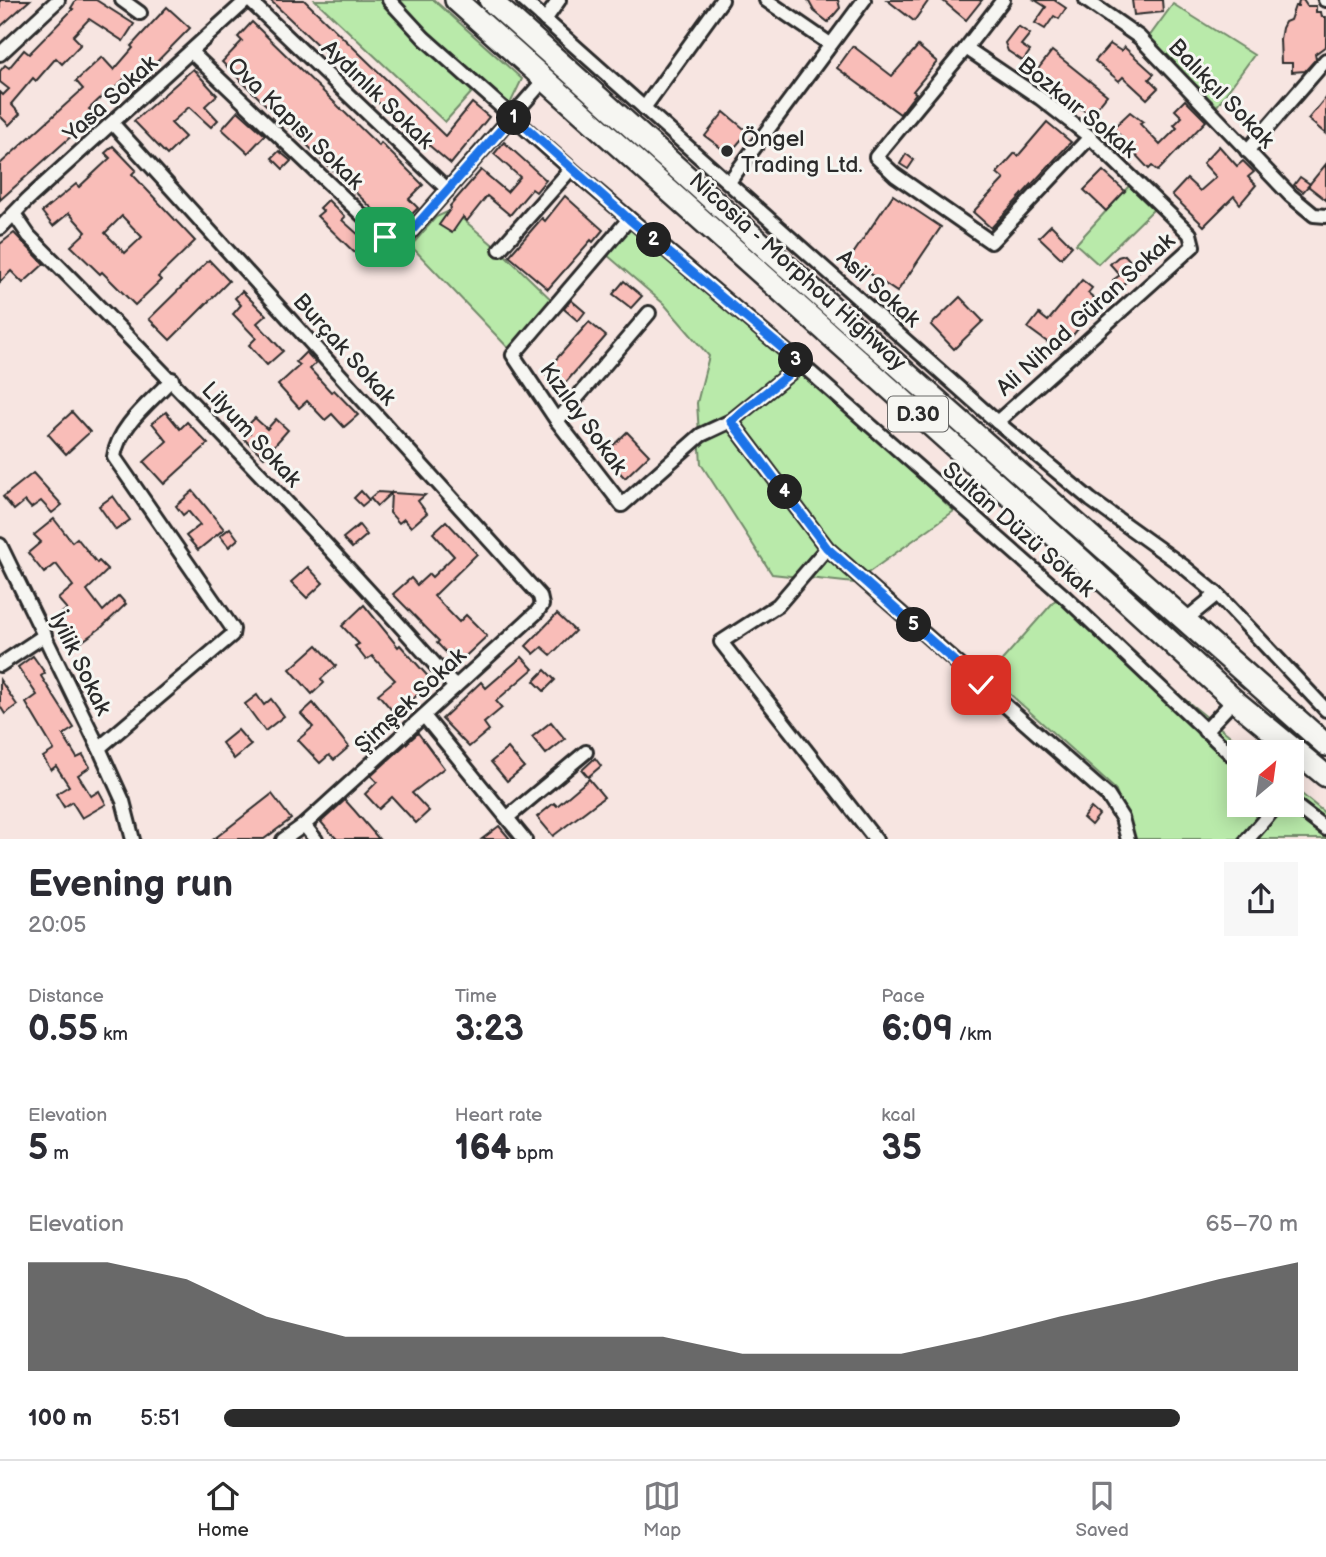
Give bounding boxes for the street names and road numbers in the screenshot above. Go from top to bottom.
street label: Balıkçıl Sokak [1162,33,1281,155]
street label: Aydınlık Sokak [315,34,440,156]
street label: Yasa Sokak [57,49,164,149]
street label: Bozkaır Sokak [1012,51,1143,165]
street label: Ova Kapısı Sokak [221,52,370,196]
street label: Nicosia - Morphou Highway [683,167,912,377]
street label: Ali Nihad Güran Sokak [991,227,1181,402]
street label: Asil Sokak [831,244,927,334]
street label: Burçak Sokak [287,288,402,412]
street label: Kızılay Sokak [533,357,634,481]
street label: Lilyum Sokak [195,376,308,494]
road number: D.30 [888,396,948,432]
street label: Sultan Düzü Sokak [937,456,1101,604]
street label: İyilik Sokak [43,607,118,721]
street label: Şimşek Sokak [349,641,473,760]

